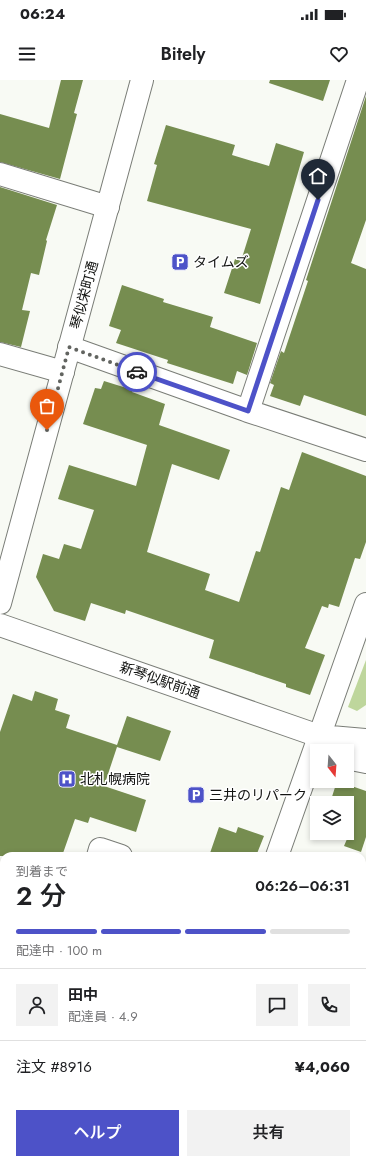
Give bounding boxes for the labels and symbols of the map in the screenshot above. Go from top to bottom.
pin [301,159,335,200]
parking icon: タイムズ [170,252,190,272]
place label: タイムズ [193,252,249,272]
street label: 琴似栄町通 [65,259,103,331]
courier [117,352,157,392]
pin [30,389,64,430]
street label: 新琴似駅前通 [117,657,203,703]
north arrow [310,744,354,788]
hospital icon: 北札幌病院 [57,769,77,789]
place label: 北札幌病院 [80,769,150,789]
parking icon: 三井のリパーク [186,785,206,805]
place label: 三井のリパーク [209,785,307,805]

